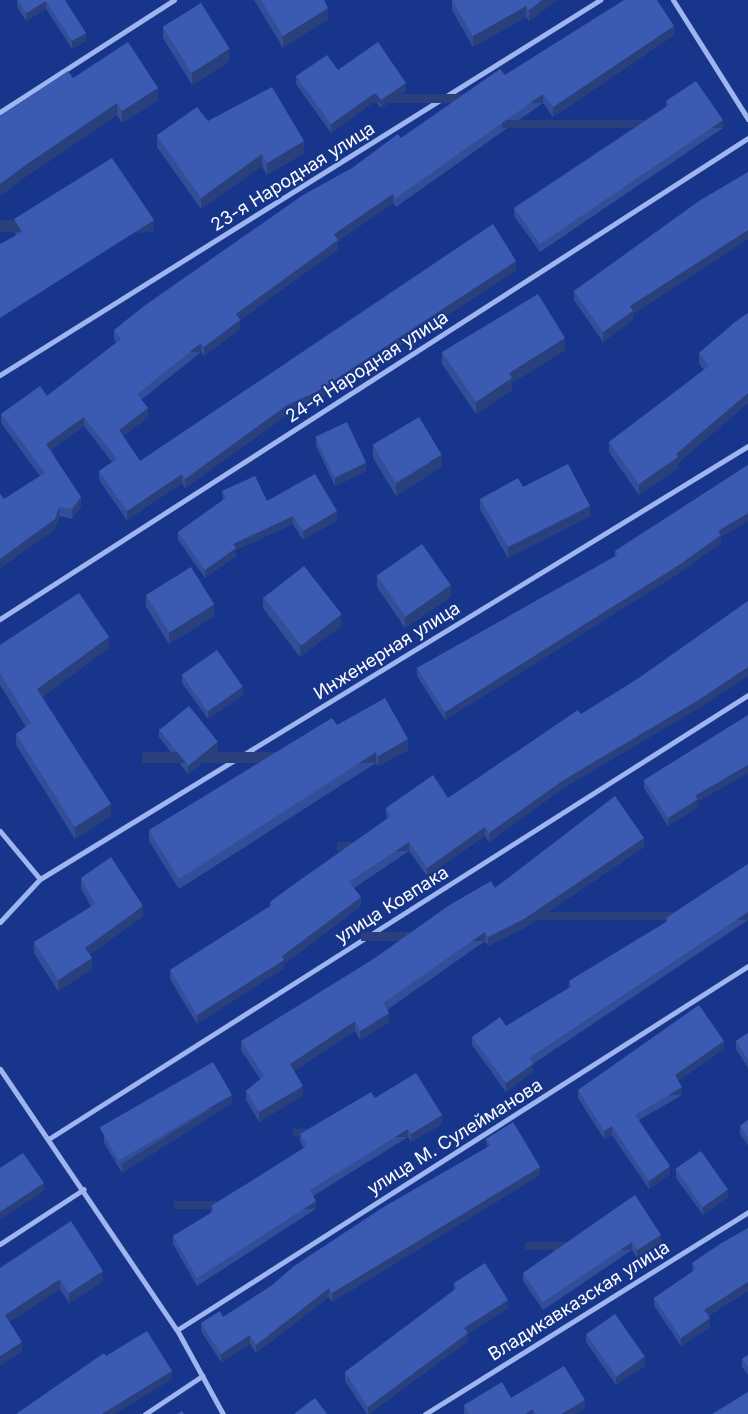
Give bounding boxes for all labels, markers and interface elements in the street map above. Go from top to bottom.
street label: 23-я Народная улица [207,118,379,236]
street label: 24-я Народная улица [282,306,452,428]
street label: Инженерная улица [310,597,464,705]
street label: улица Ковпака [332,862,452,948]
street label: улица М. Сулейманова [363,1074,547,1200]
street label: Владикавказская улица [485,1236,673,1366]

